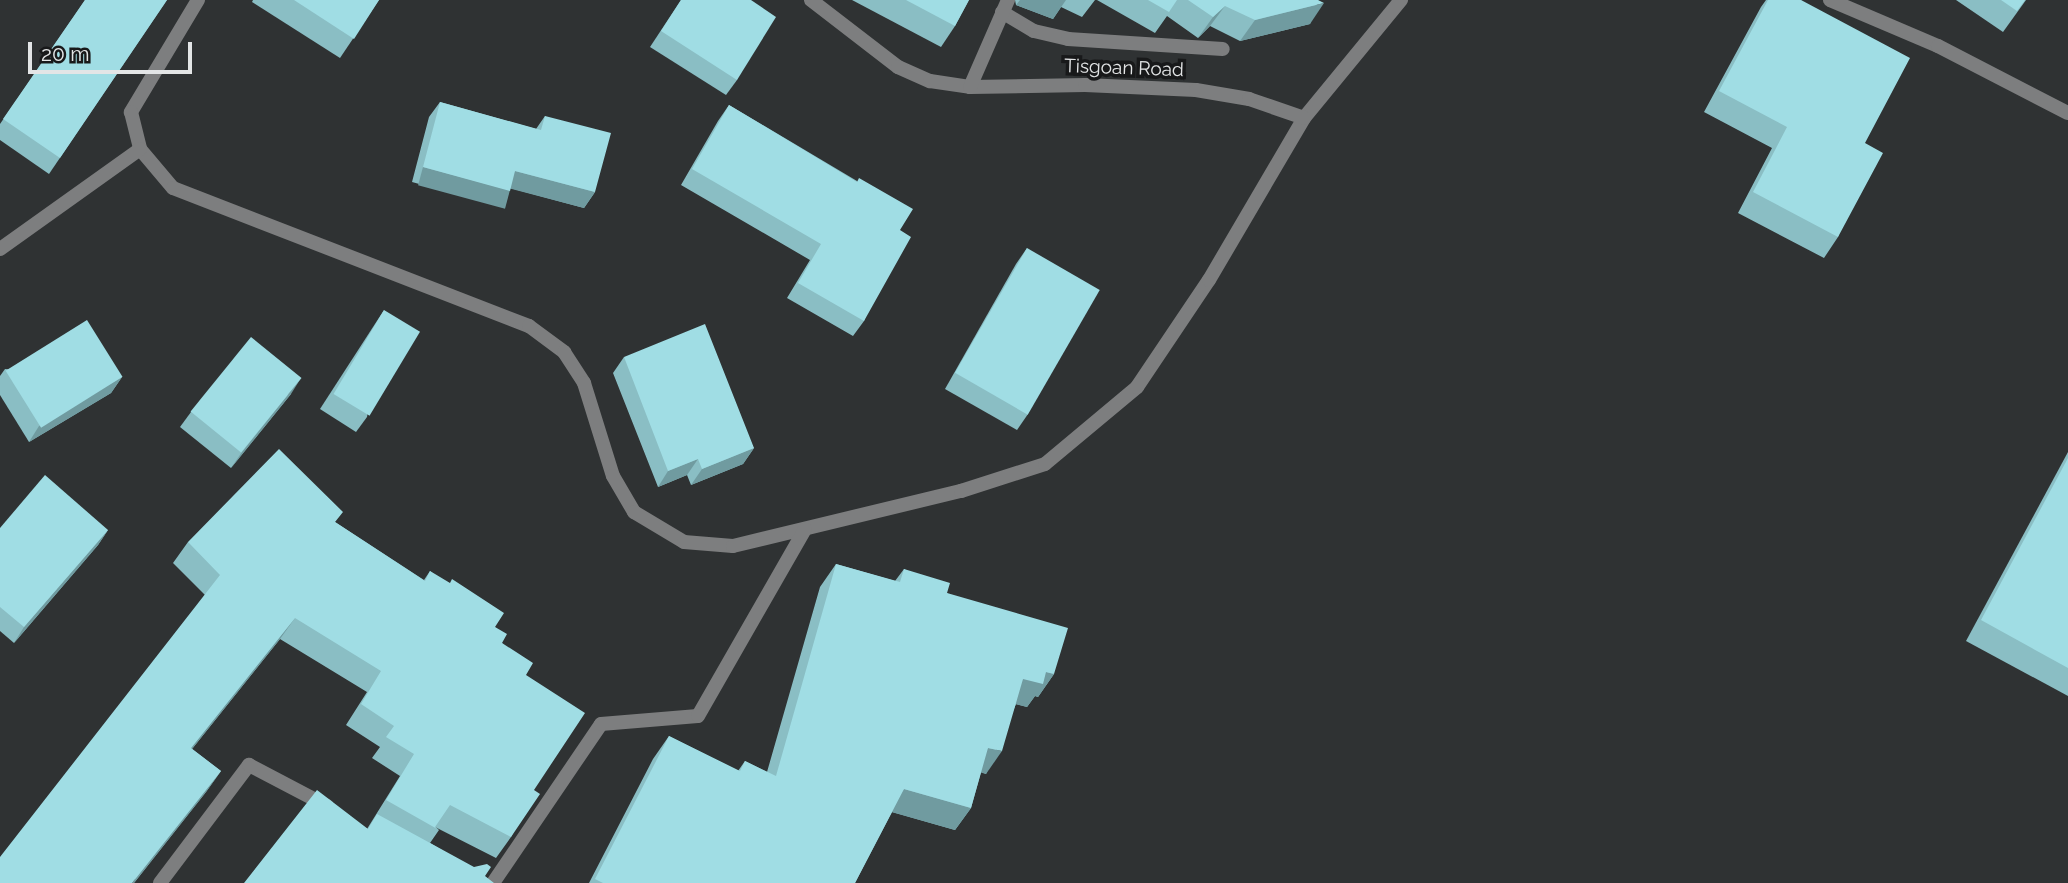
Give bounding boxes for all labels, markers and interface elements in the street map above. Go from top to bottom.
scale bar [32,28,196,72]
text: 20 m [41,41,89,66]
street label: Tisgoan Road [1064,55,1184,81]

